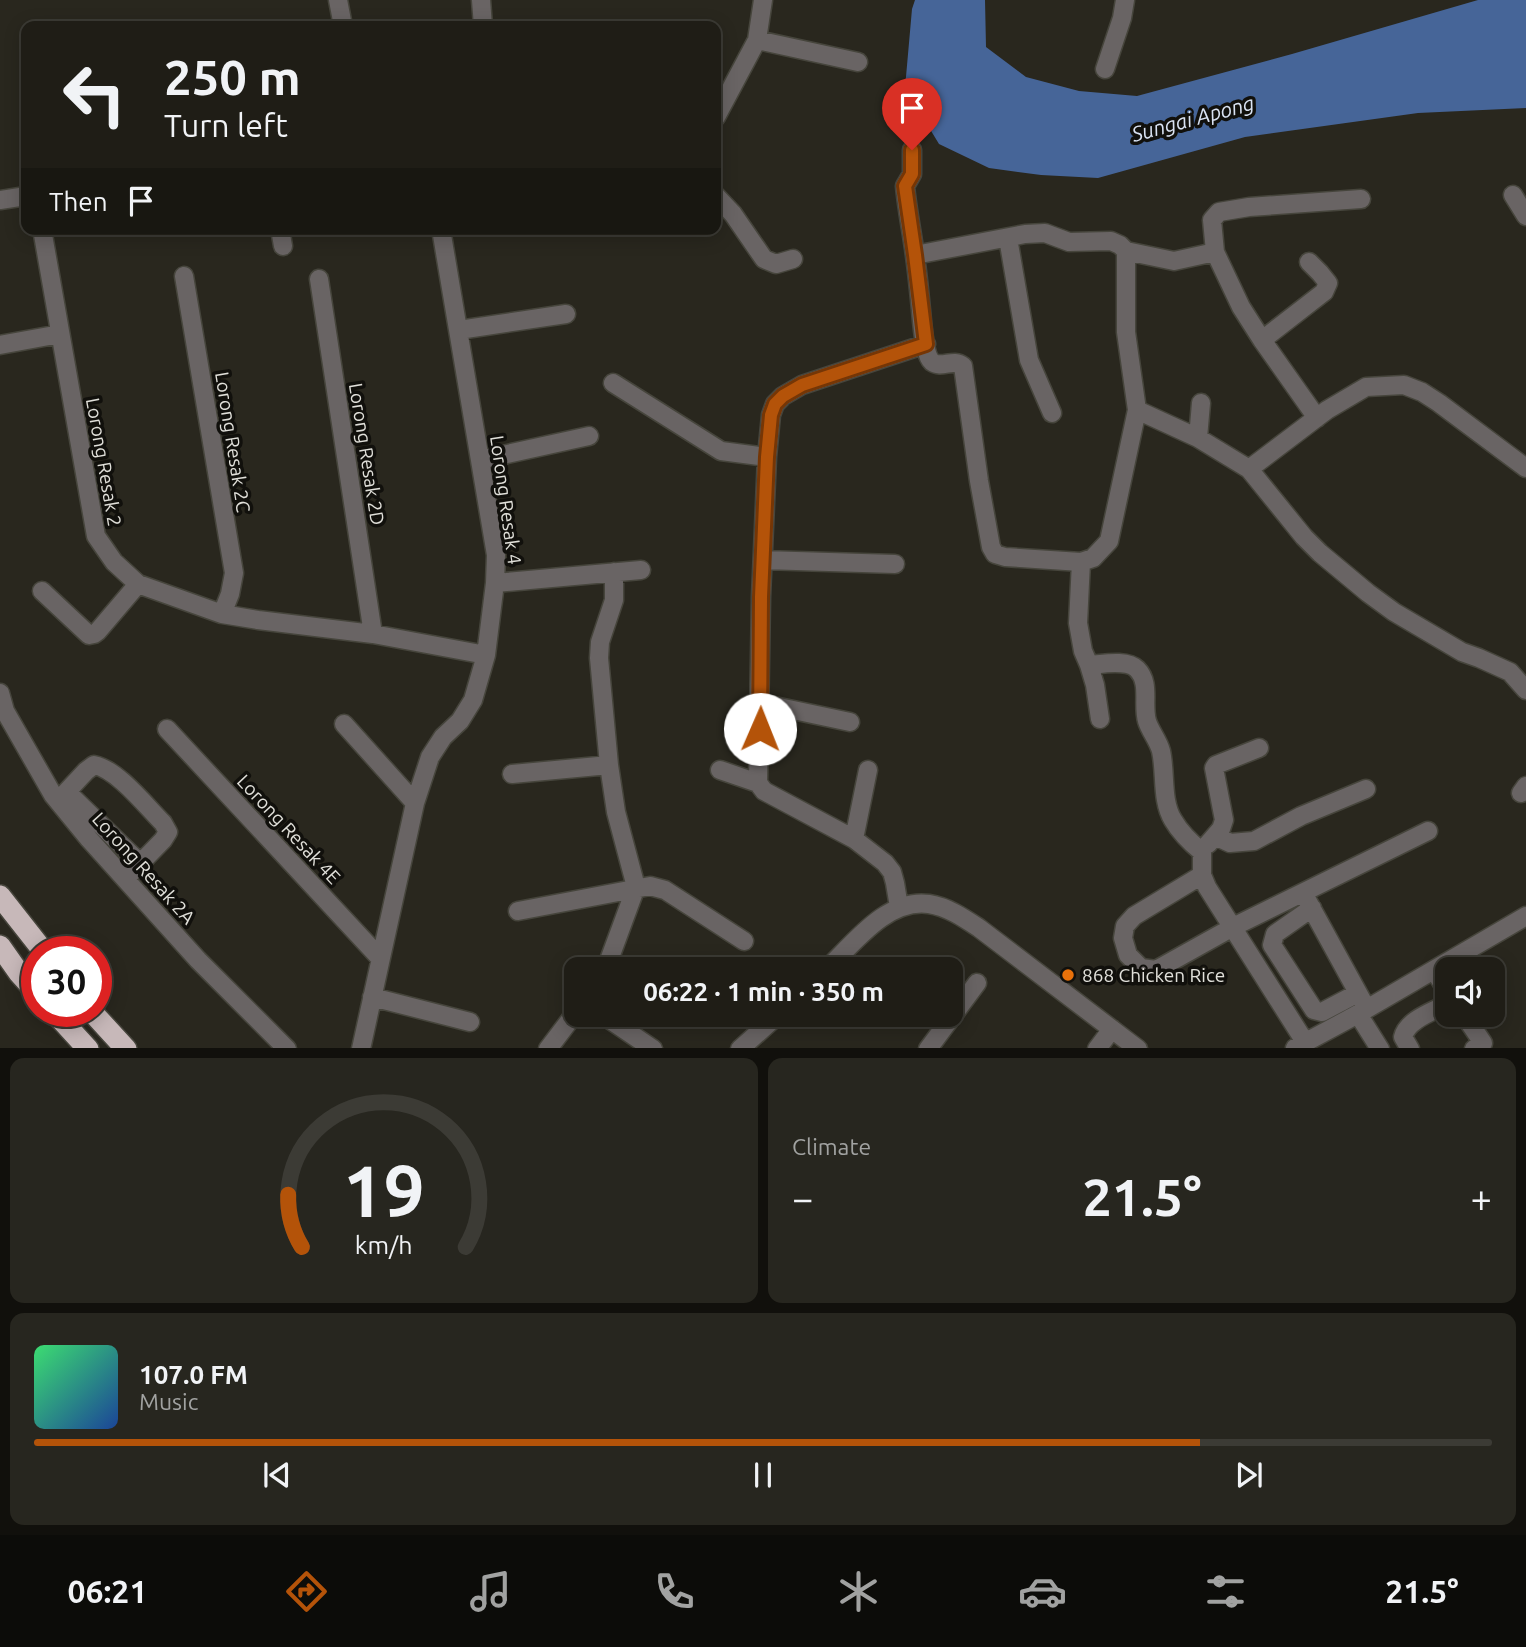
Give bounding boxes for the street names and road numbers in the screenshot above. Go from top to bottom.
street label: Lorong Resak 2C [211,370,255,514]
street label: Lorong Resak 2D [345,381,389,527]
street label: Lorong Resak 2 [82,396,126,528]
street label: Lorong Resak 4 [486,434,526,566]
street label: Lorong Resak 4E [233,770,345,888]
street label: Lorong Resak 2A [88,808,200,929]

